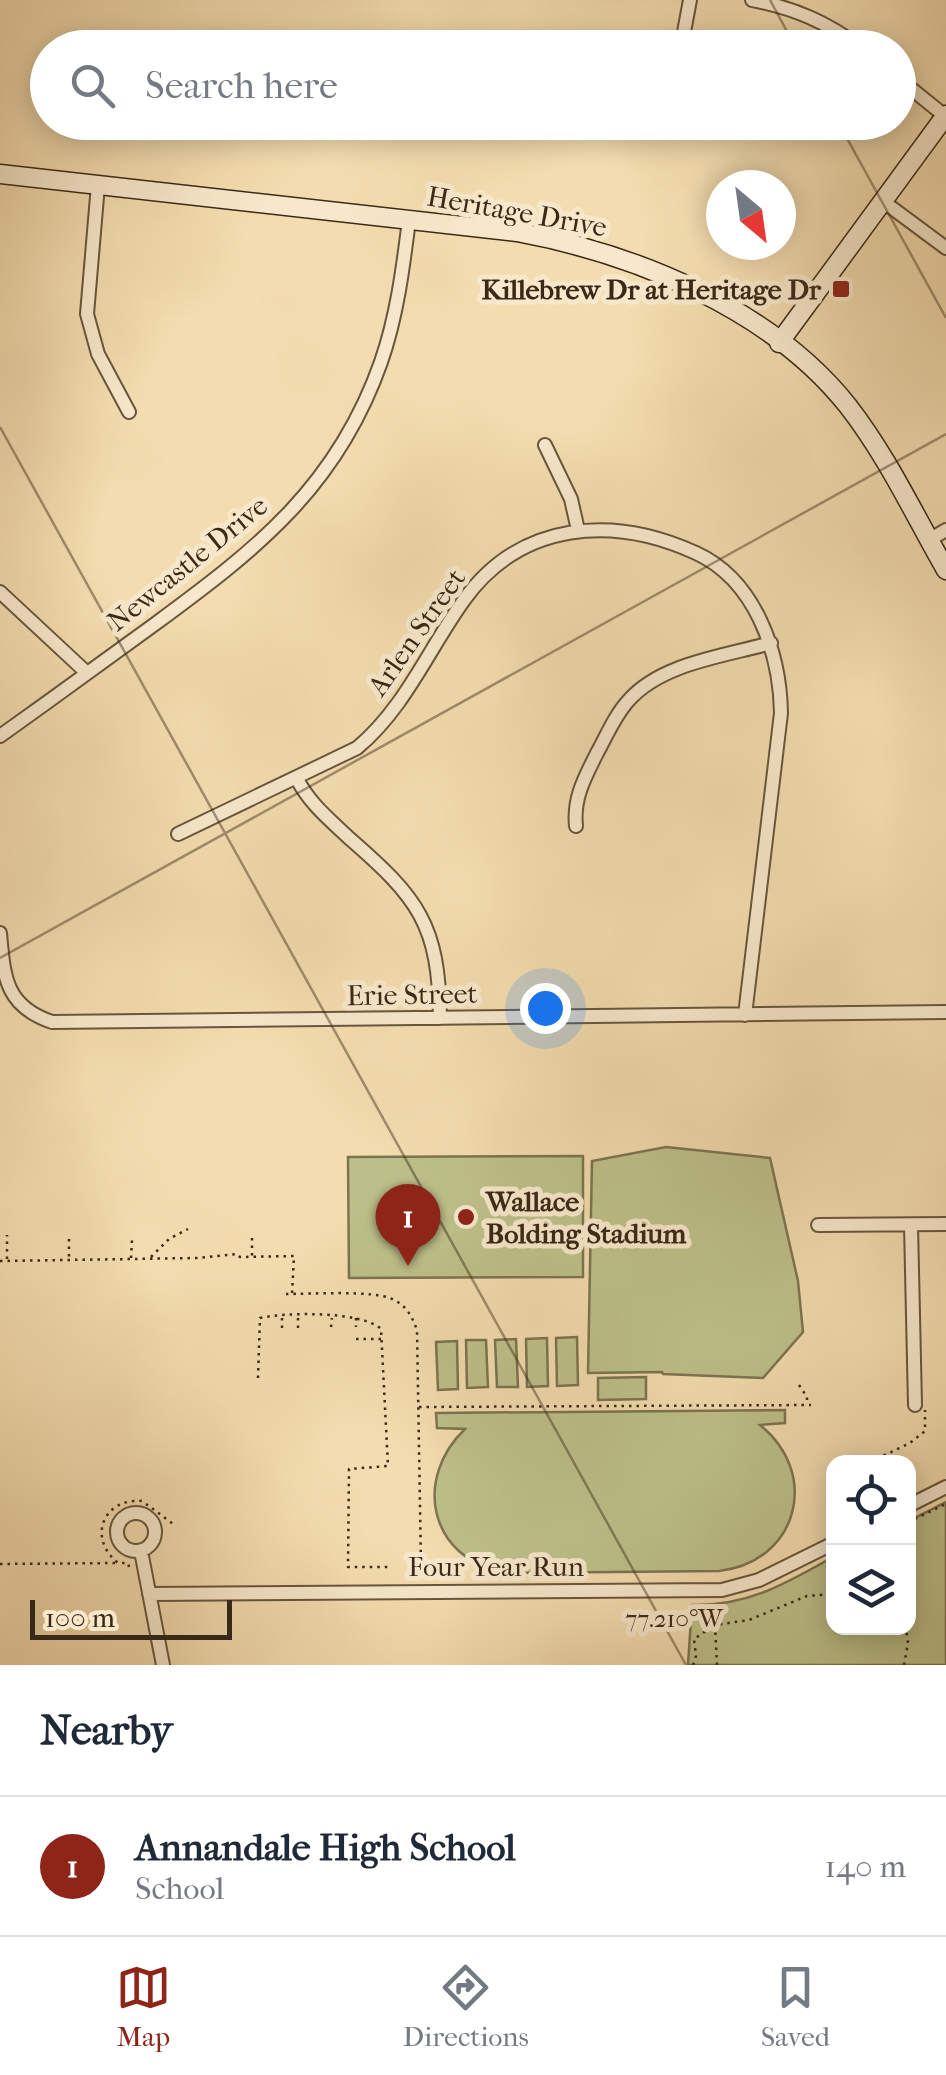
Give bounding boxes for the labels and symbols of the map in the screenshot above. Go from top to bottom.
north arrow [706,170,796,260]
street label: Heritage Drive [425,179,609,244]
place label: Killebrew Dr at Heritage Dr [482,273,822,306]
marker: Killebrew Dr at Heritage Dr [830,278,852,300]
street label: Newcastle Drive [101,489,274,638]
street label: Arlen Street [360,562,472,703]
street label: Erie Street [346,977,478,1012]
your location [520,983,571,1034]
pin: 1 [376,1184,440,1266]
place label: Wallace Bolding Stadium [485,1185,687,1250]
marker: Wallace Bolding Stadium [455,1206,477,1228]
street label: Four Year Run [408,1550,584,1583]
scale bar [30,1595,232,1640]
text: 77.210°W [625,1604,724,1633]

